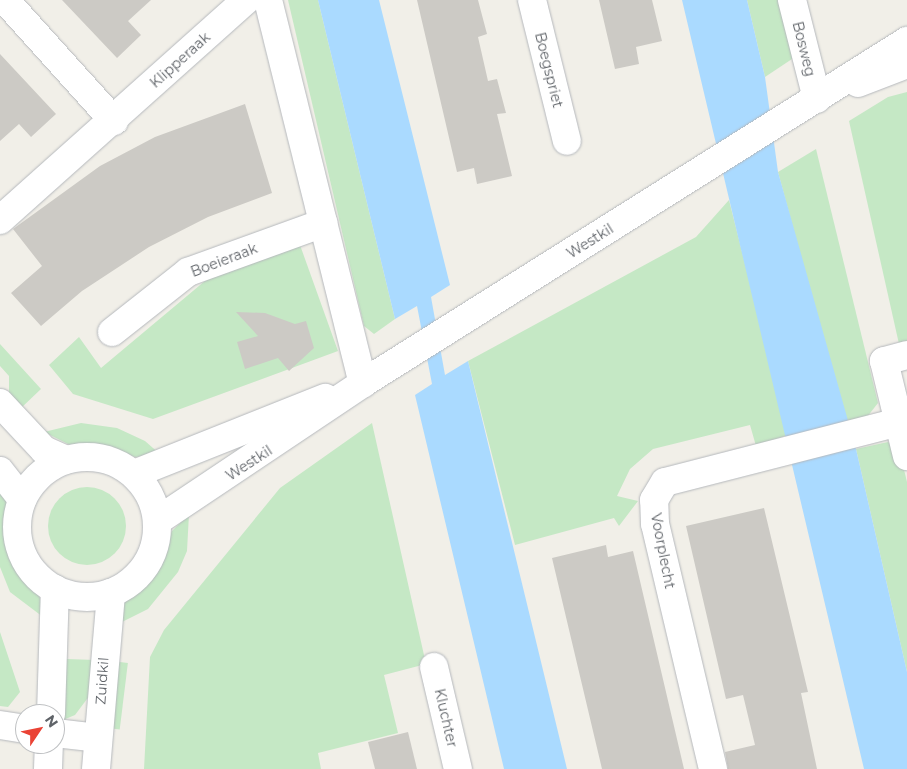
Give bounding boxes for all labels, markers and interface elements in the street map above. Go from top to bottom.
street label: Bosweg [789,20,819,78]
street label: Klipperaak [147,29,213,91]
street label: Boegspriet [532,31,566,109]
street label: Westkil [564,220,616,262]
street label: Boeieraak [188,240,260,280]
street label: Westkil [223,442,275,484]
street label: Voorplecht [647,512,679,590]
street label: Zuidkil [92,657,112,705]
street label: Kluchter [431,687,461,749]
north arrow [15,704,65,754]
text: N [41,711,62,731]

